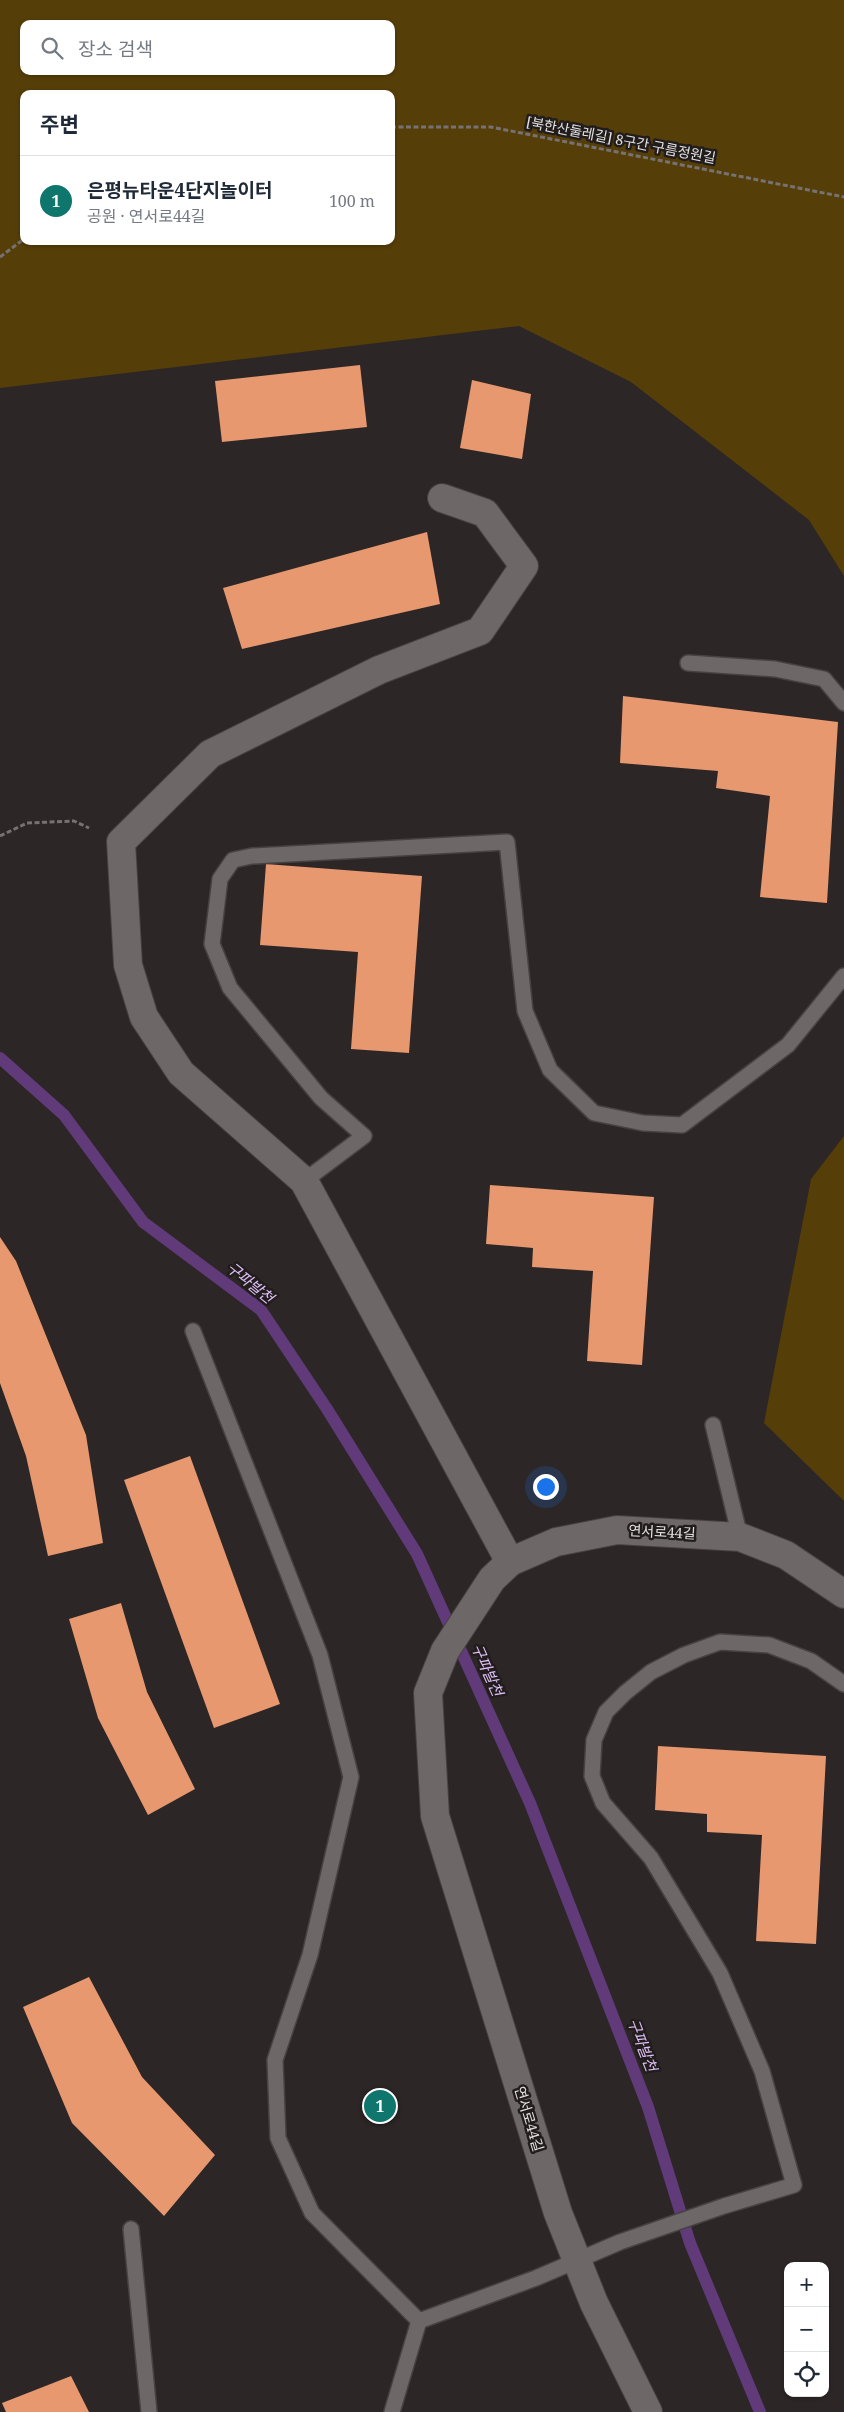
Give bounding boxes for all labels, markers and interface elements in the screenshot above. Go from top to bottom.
search box [20,20,395,75]
icon: search [38,34,66,62]
text: 장소 검색 [78,36,153,62]
text: 주변 [40,110,79,138]
street label: [북한산둘레길] 8구간 구름정원길 [525,112,717,167]
text: 은평뉴타운4단지놀이터 [87,177,273,203]
text: 1 [51,190,61,212]
text: 100 m [329,190,375,212]
text: 공원 · 연서로44길 [87,205,206,227]
water label: 구파발천 [223,1257,280,1309]
your location [533,1474,559,1500]
street label: 연서로44길 [628,1520,696,1543]
water label: 구파발천 [468,1640,509,1701]
water label: 구파발천 [624,2015,663,2076]
street label: 연서로44길 [511,2084,548,2154]
pin: 1 [364,2087,396,2125]
map controls [784,2262,829,2397]
button: + [784,2262,829,2307]
button: − [784,2307,829,2352]
button: locate [784,2352,829,2397]

